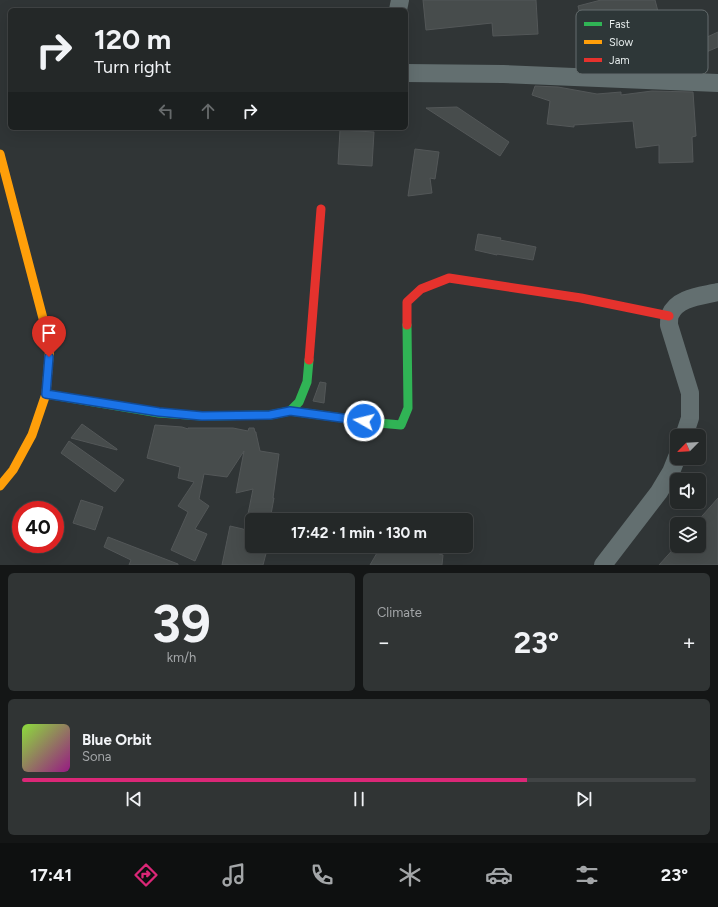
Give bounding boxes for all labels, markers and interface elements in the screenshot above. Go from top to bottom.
legend [576,10,708,74]
text: Fast [609,18,630,31]
text: 120 m [94,22,171,56]
icon: right [28,24,80,76]
text: Slow [609,36,633,49]
text: Jam [609,54,630,67]
text: Turn right [94,56,171,78]
icon: left [155,100,177,122]
icon: ahead [197,100,219,122]
icon: right [239,100,261,122]
pin [32,316,66,357]
icon: arrive [38,322,60,344]
position arrow [343,400,385,442]
north arrow [670,429,706,465]
map controls [670,429,706,553]
button: sound [670,473,706,509]
speed limit sign: 40 [12,501,64,553]
button: layers [670,517,706,553]
text: 17:42 · 1 min · 130 m [291,524,427,542]
text: 39 [152,593,211,655]
text: Climate [377,605,422,620]
text: 23° [514,624,559,661]
text: − [377,629,391,656]
text: + [682,629,696,656]
text: km/h [167,650,196,665]
text: Blue Orbit [82,731,152,749]
text: Sona [82,749,111,764]
icon: previous [123,788,145,810]
icon: pause [348,788,370,810]
icon: next [573,788,595,810]
icon: directions [132,861,160,889]
icon: music [220,861,248,889]
icon: phone [308,861,336,889]
icon: climate [396,861,424,889]
icon: car [485,861,513,889]
icon: filters [573,861,601,889]
text: 17:41 [30,864,72,886]
text: 23° [661,864,688,886]

